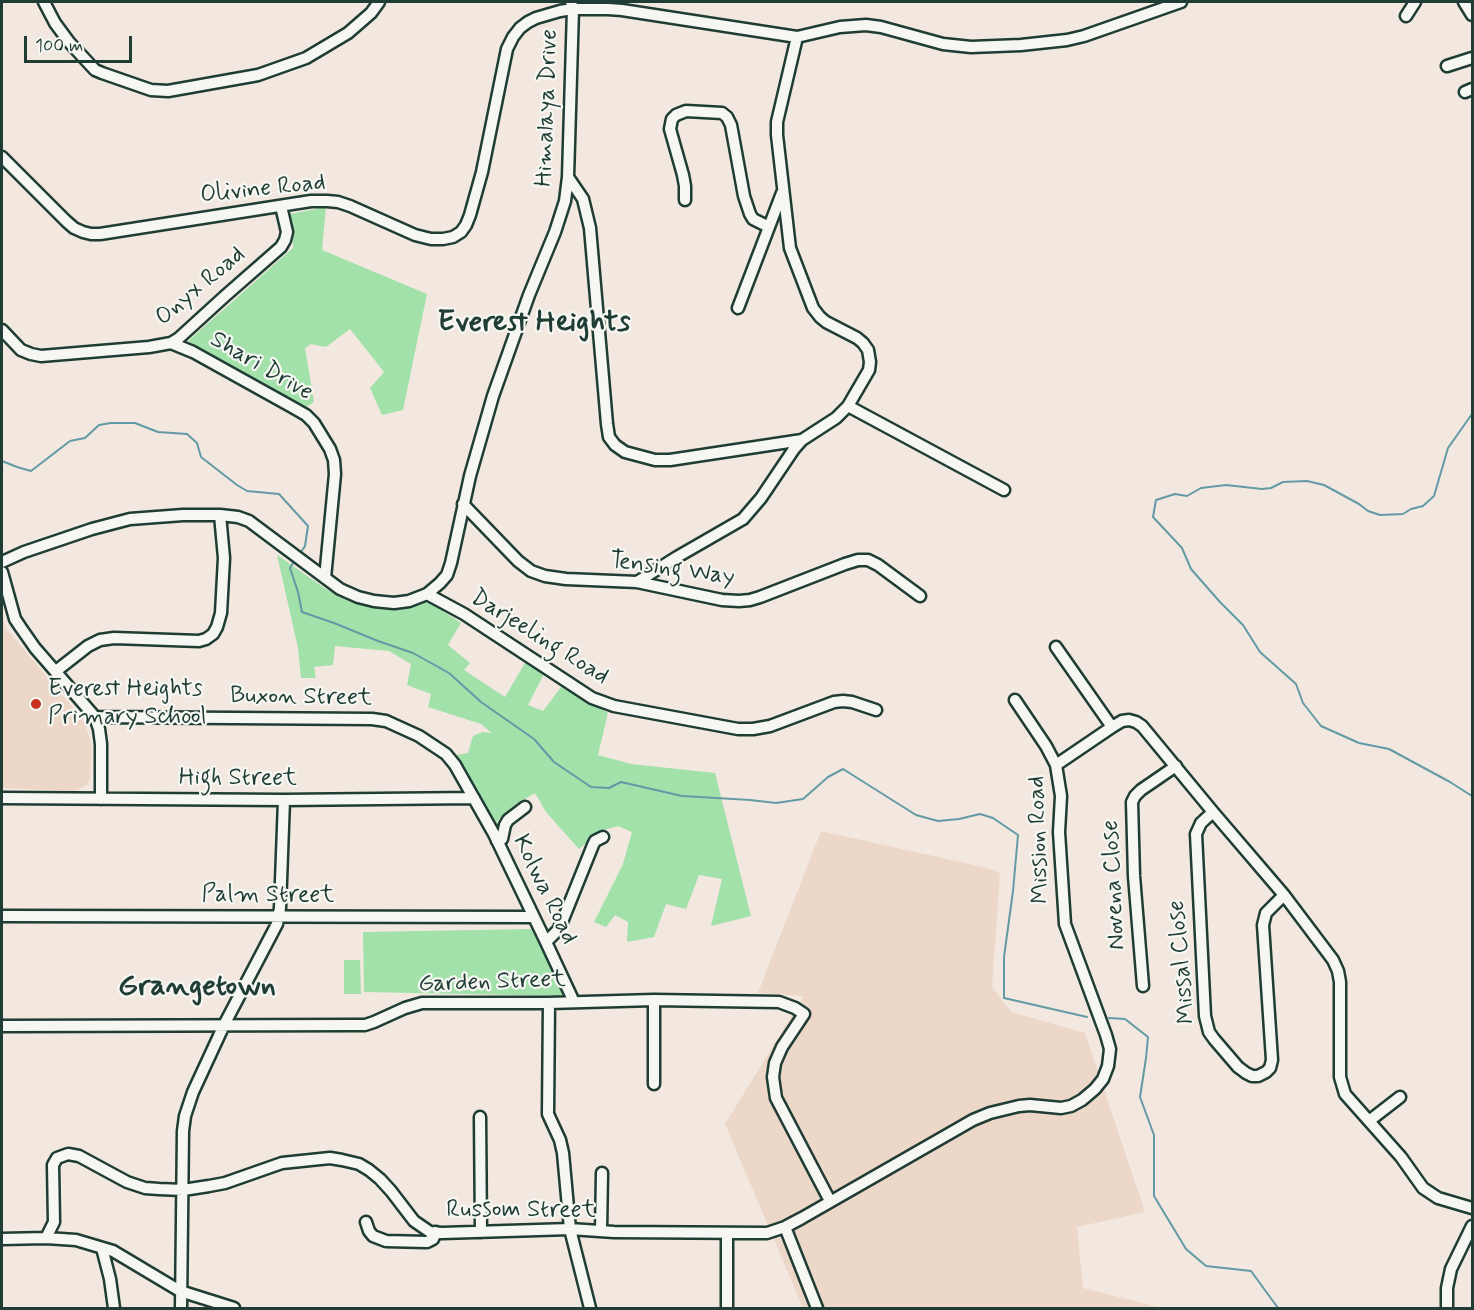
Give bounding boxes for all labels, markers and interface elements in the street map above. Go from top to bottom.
scale bar [27,24,135,62]
street label: Himalaya Drive [531,29,565,187]
text: 100 m [35,34,83,58]
street label: Olivine Road [199,169,327,211]
street label: Onyx Road [150,241,252,333]
district label: Everest Heights [437,306,631,342]
street label: Shari Drive [204,326,318,408]
street label: Tensing Way [608,547,736,593]
street label: Darjeeling Road [465,584,613,692]
place label: Everest Heights Primary School [48,676,206,732]
street label: Buxon Street [230,682,372,714]
marker: Everest Heights Primary School [29,697,43,711]
street label: High Street [179,765,297,793]
street label: Mission Road [1023,775,1057,905]
street label: Novena Close [1097,819,1133,951]
street label: Kolwa Road [505,831,583,949]
street label: Palm Street [202,882,334,910]
street label: Missal Close [1163,899,1203,1025]
street label: Garden Street [418,966,566,1000]
district label: Grangetown [118,970,276,1006]
street label: Russom Street [446,1197,596,1225]

